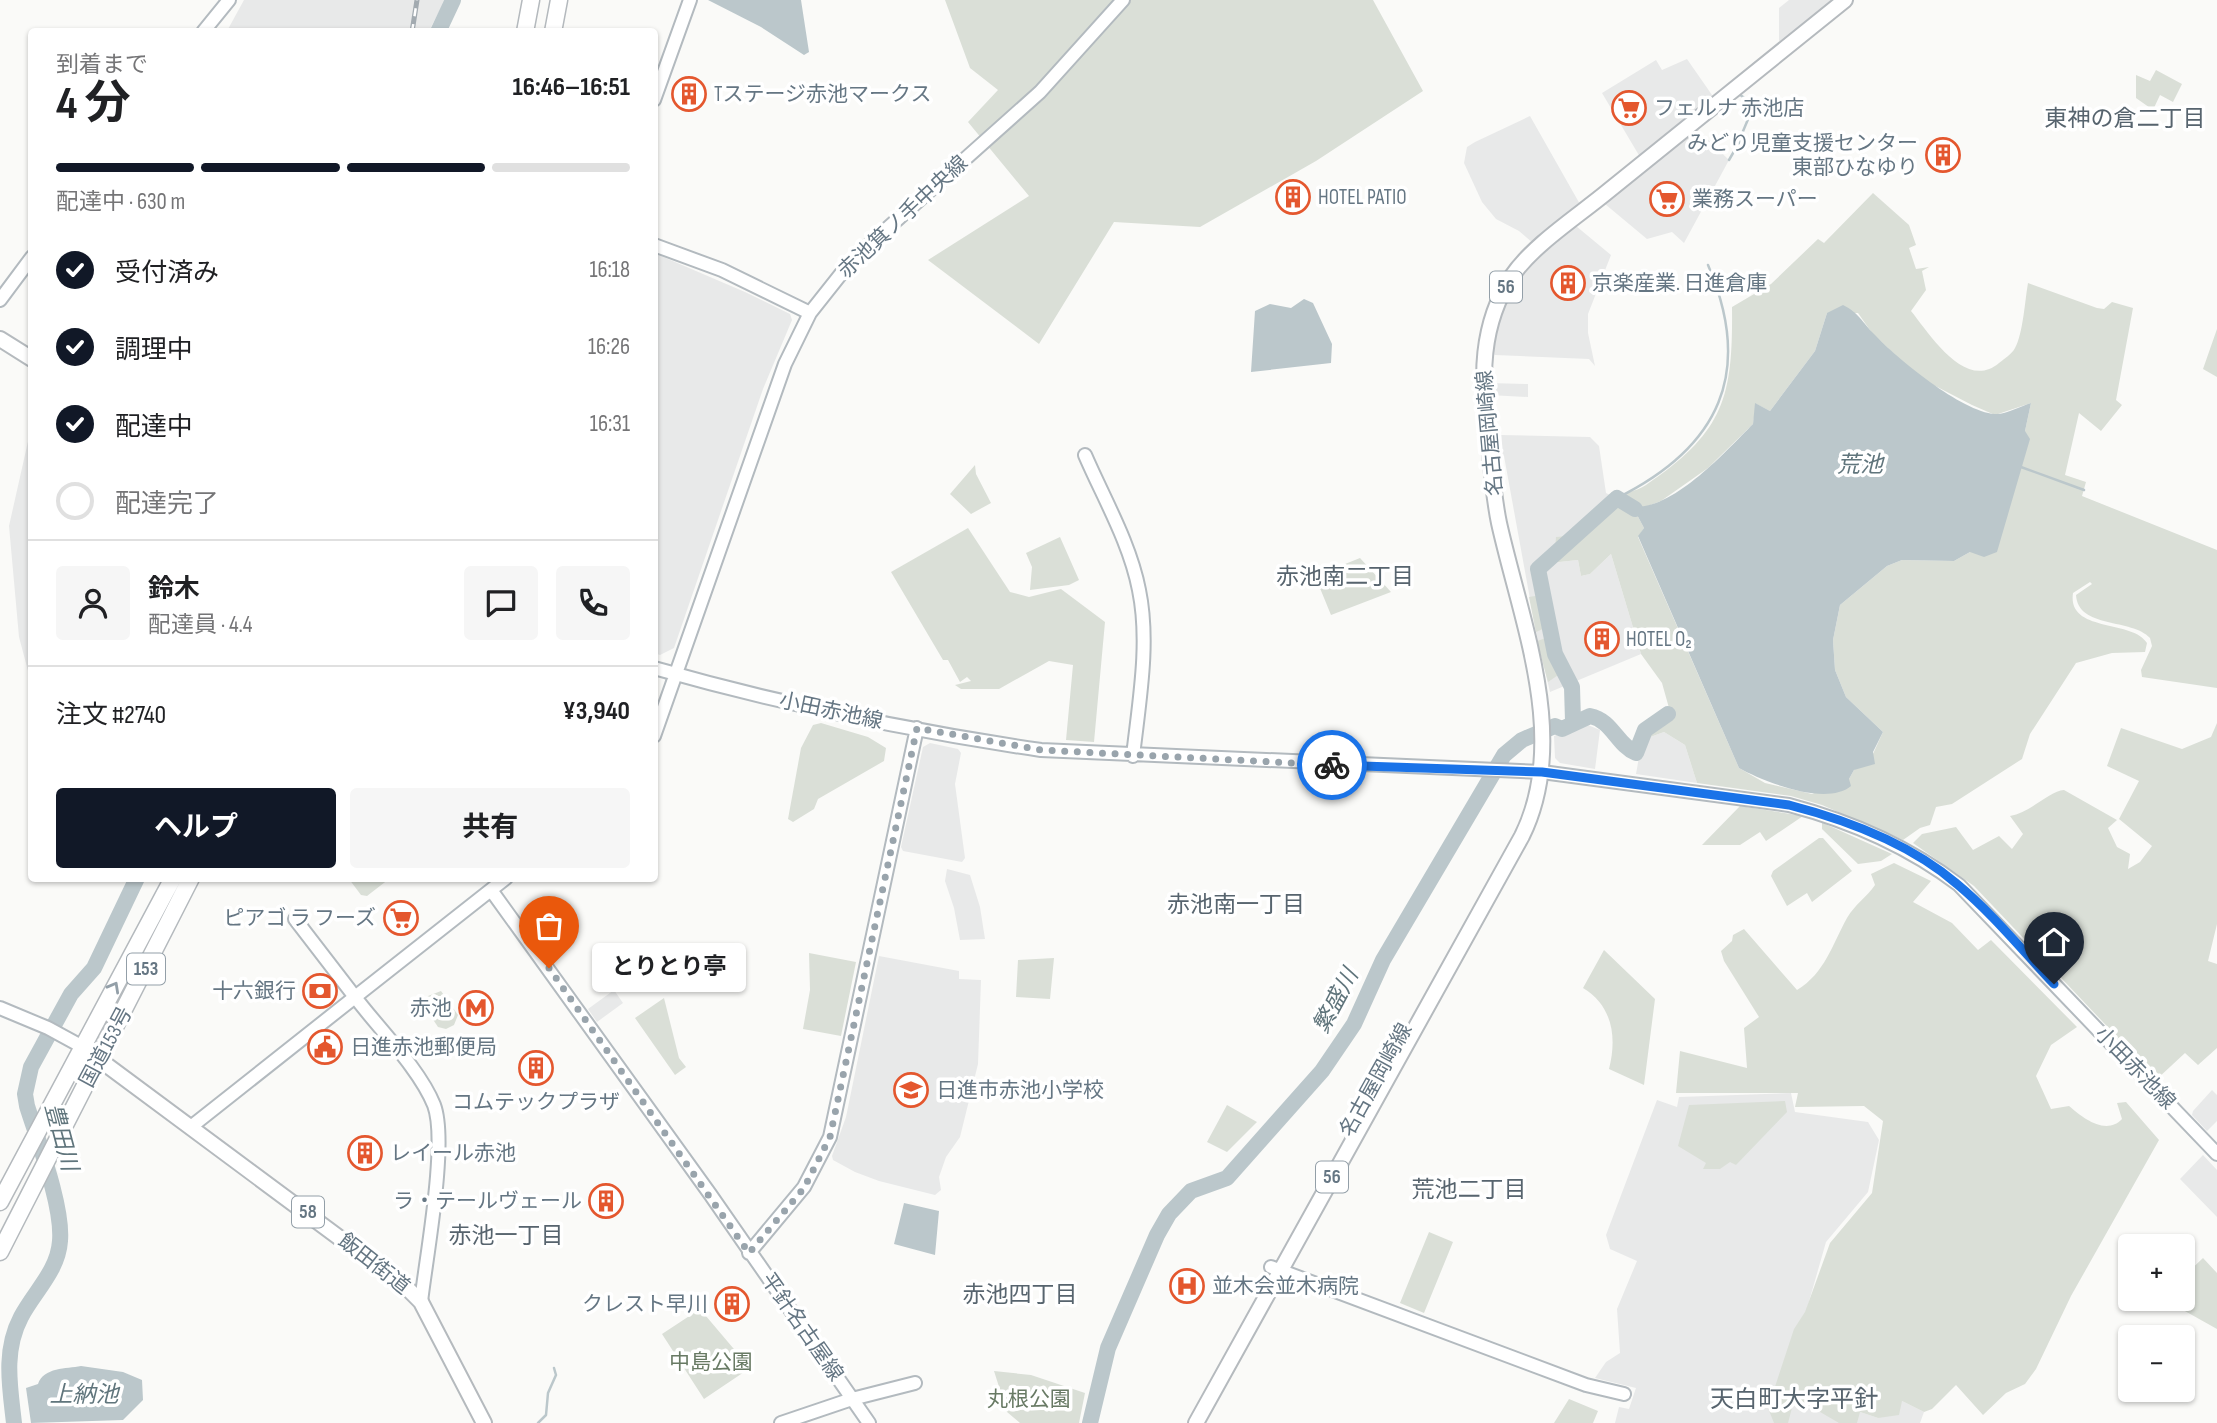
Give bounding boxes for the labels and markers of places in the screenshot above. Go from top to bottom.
building icon: Tステージ赤池マークス [670,75,708,113]
place label: Tステージ赤池マークス [714,82,931,107]
supermarket icon: フェルナ 赤池店 [1610,89,1648,127]
place label: フェルナ 赤池店 [1654,96,1804,121]
place label: みどり児童支援センター 東部ひなゆり [1687,131,1918,180]
building icon: みどり児童支援センター 東部ひなゆり [1924,136,1962,174]
building icon: HOTEL PATIO [1274,178,1312,216]
supermarket icon: 業務スーパー [1648,180,1686,218]
place label: HOTEL PATIO [1318,185,1407,210]
place label: 業務スーパー [1692,187,1818,212]
building icon: 京楽産業. 日進倉庫 [1549,264,1587,302]
place label: 京楽産業. 日進倉庫 [1592,271,1767,296]
building icon: HOTEL O₂ [1583,620,1621,658]
place label: HOTEL O₂ [1626,627,1692,652]
pin [519,896,579,968]
supermarket icon: ピアゴ ラ フーズ [382,899,420,937]
place label: ピアゴ ラ フーズ [223,906,376,931]
pin [2024,912,2084,984]
callout: とりとり亭 [591,944,745,992]
bank icon: 十六銀行 [301,972,339,1010]
place label: 十六銀行 [212,979,296,1004]
metro station icon: 赤池 [457,989,495,1027]
place label: 赤池 [410,996,452,1021]
public building icon: 日進赤池郵便局 [306,1028,344,1066]
place label: 日進赤池郵便局 [350,1035,497,1060]
building icon: コムテックプラザ [517,1049,555,1087]
school or university icon: 日進市赤池小学校 [892,1071,930,1109]
place label: 日進市赤池小学校 [936,1078,1104,1103]
place label: コムテックプラザ [452,1090,620,1115]
building icon: レイール赤池 [346,1134,384,1172]
place label: レイール赤池 [390,1141,516,1166]
building icon: ラ・テールヴェール [587,1182,625,1220]
place label: ラ・テールヴェール [393,1189,582,1214]
hospital icon: 並木会並木病院 [1168,1267,1206,1305]
place label: 並木会並木病院 [1212,1274,1359,1299]
building icon: クレスト早川 [713,1285,751,1323]
place label: クレスト早川 [582,1292,708,1317]

